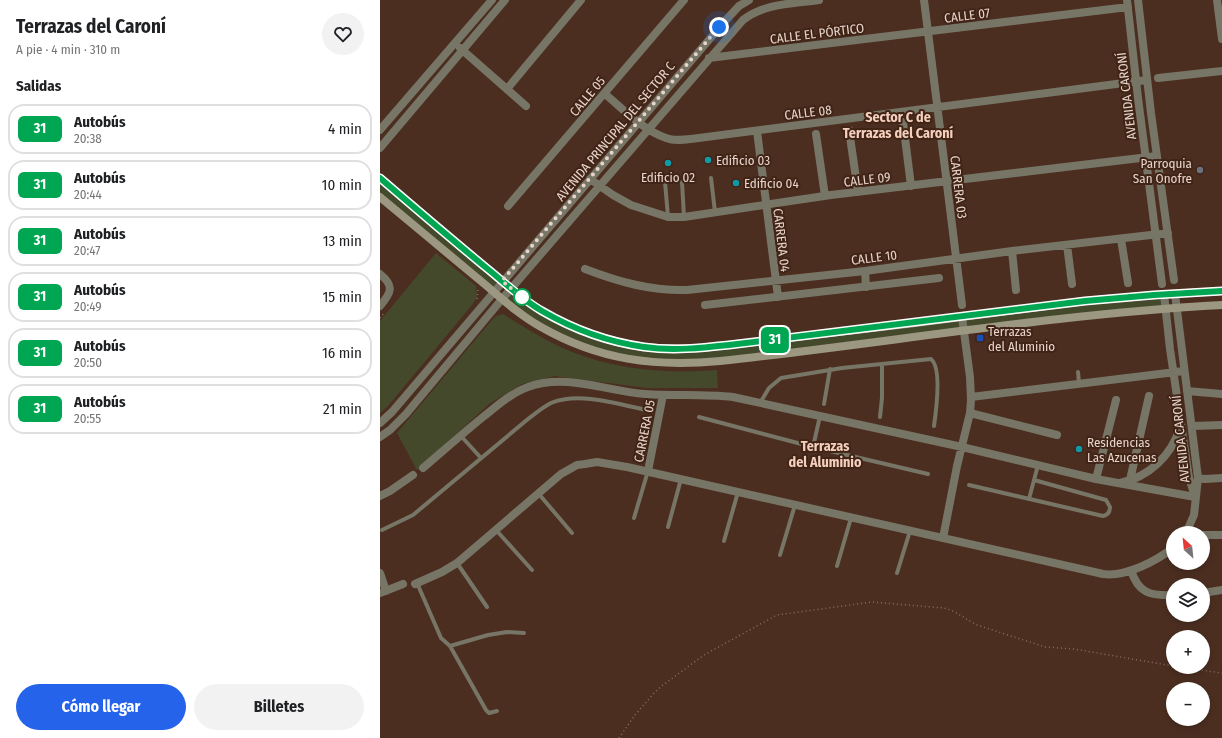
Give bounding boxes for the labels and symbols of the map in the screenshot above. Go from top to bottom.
street label: CALLE 07 [943,5,991,26]
your location [709,17,729,37]
street label: CALLE EL PÓRTICO [769,20,865,47]
street label: AVENIDA CARONÍ [1114,51,1139,140]
street label: AVENIDA PRINCIPAL DEL SECTOR C [553,59,678,204]
street label: CALLE 05 [567,74,608,119]
street label: CALLE 08 [784,102,832,123]
district label: Sector C de Terrazas del Caroní [843,109,954,142]
place label: Edificio 03 [716,153,770,168]
marker: Edificio 03 [703,155,713,165]
street label: CARRERA 03 [947,155,970,219]
place label: Parroquia San Onofre [1133,156,1192,186]
marker: Edificio 02 [663,158,673,168]
marker: Parroquia San Onofre [1195,165,1205,175]
street label: CALLE 09 [843,169,891,190]
place label: Edificio 02 [641,170,695,185]
place label: Edificio 04 [744,176,799,191]
marker: Edificio 04 [731,178,741,188]
street label: CARRERA 04 [770,208,793,273]
street label: CALLE 10 [850,247,898,268]
unlabelled marker [513,288,531,306]
place label: Terrazas del Aluminio [988,324,1055,354]
line badge: 31 [757,327,793,353]
marker: Terrazas del Aluminio [975,333,985,343]
street label: AVENIDA CARONÍ [1168,394,1193,483]
street label: CARRERA 05 [631,399,658,464]
place label: Residencias Las Azucenas [1087,435,1157,465]
district label: Terrazas del Aluminio [789,438,862,471]
marker: Residencias Las Azucenas [1074,444,1084,454]
north arrow [1166,526,1210,570]

